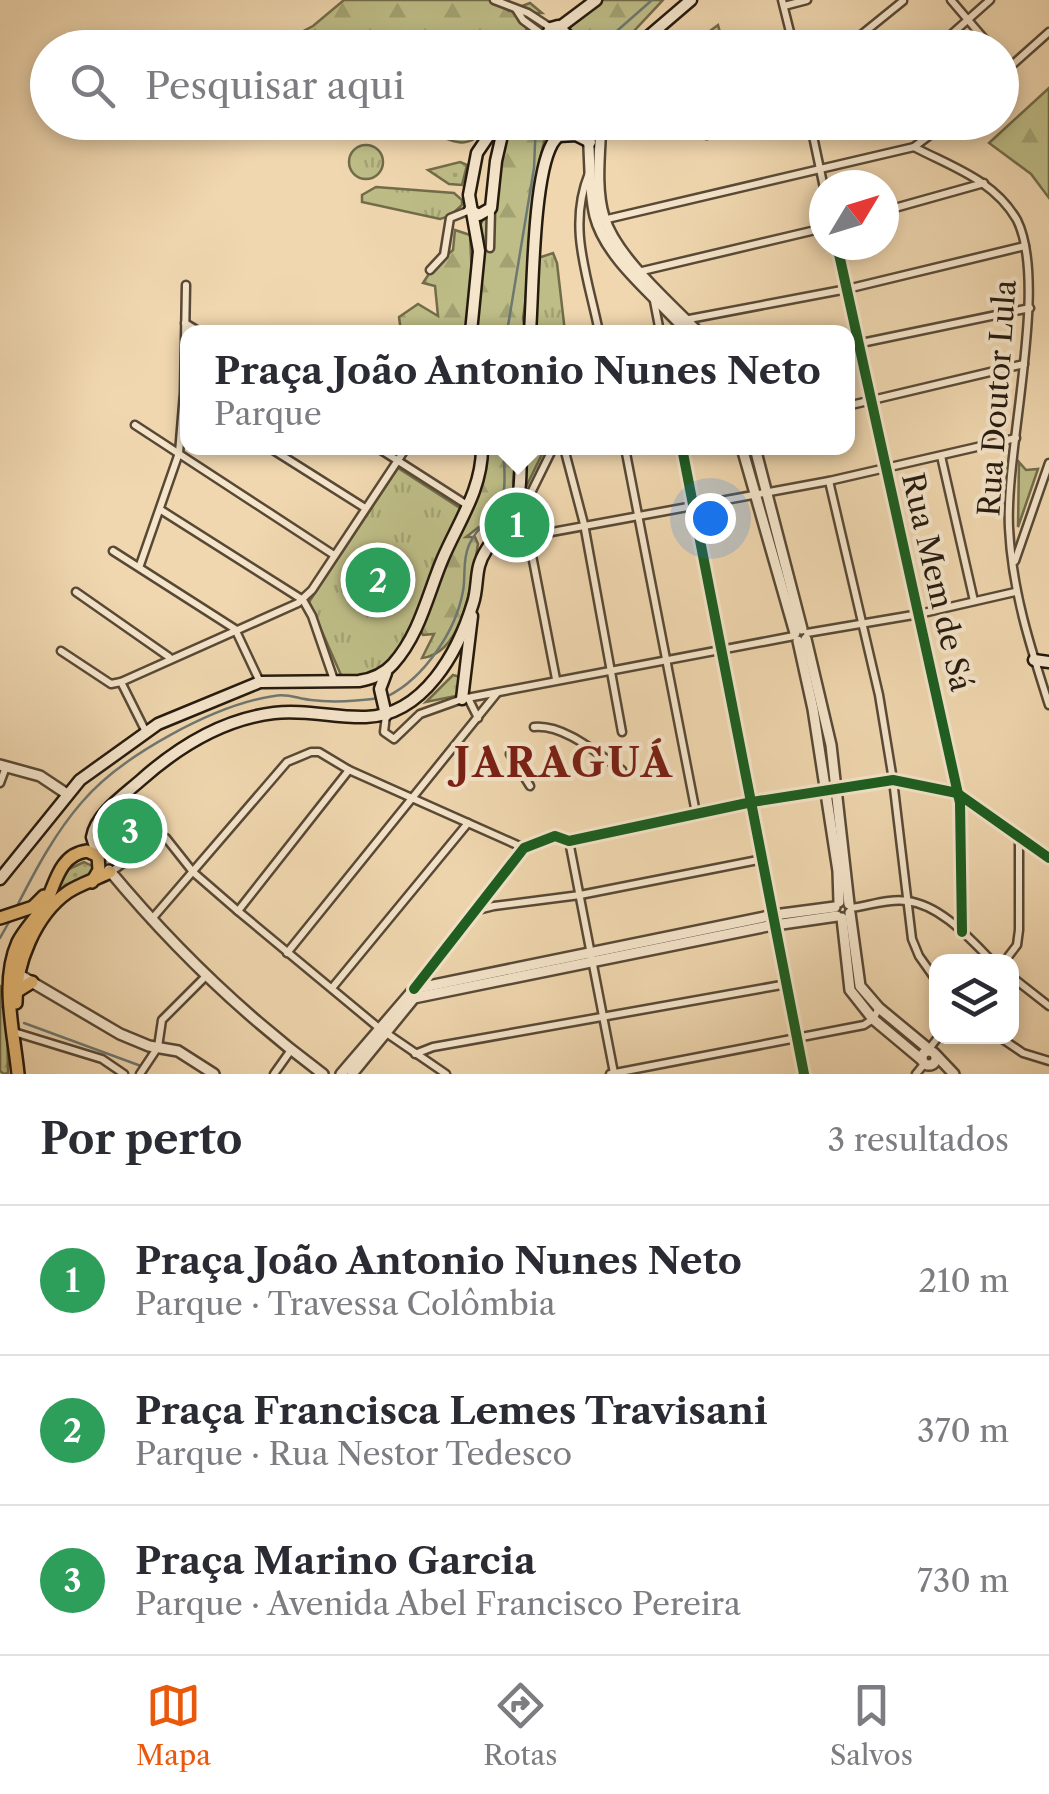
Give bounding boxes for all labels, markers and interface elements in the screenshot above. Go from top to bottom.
search box [30,30,1019,140]
icon: search [65,58,120,113]
text: Pesquisar aqui [145,62,405,109]
north arrow [809,170,899,260]
street label: Rua Doutor Lula [970,278,1024,517]
popup [180,325,855,455]
text: Praça João Antonio Nunes Neto [214,347,821,394]
text: Parque [214,394,322,433]
street label: Rua Mem de Sá [894,469,980,695]
pin: 1 [484,488,550,562]
your location [685,493,736,544]
pin: 2 [346,542,410,618]
district label: JARAGUÁ [447,738,674,787]
pin: 3 [98,794,162,868]
map controls [929,954,1019,1044]
button: layers [929,954,1019,1044]
text: Por perto [40,1113,243,1165]
text: 3 resultados [827,1120,1009,1159]
text: Praça João Antonio Nunes Neto [135,1237,742,1284]
text: 1 [65,1261,80,1300]
text: 210 m [919,1261,1009,1300]
text: Parque · Travessa Colômbia [135,1284,556,1323]
text: Praça Francisca Lemes Travisani [135,1387,768,1434]
text: 2 [63,1411,82,1450]
text: 370 m [917,1411,1009,1450]
text: Parque · Rua Nestor Tedesco [135,1434,572,1473]
text: Praça Marino Garcia [135,1537,536,1584]
text: 3 [63,1561,82,1600]
text: 730 m [917,1561,1009,1600]
text: Parque · Avenida Abel Francisco Pereira [135,1584,741,1623]
tab: Mapa [136,1678,211,1772]
tab: Rotas [483,1678,557,1772]
tab: Salvos [830,1678,913,1772]

